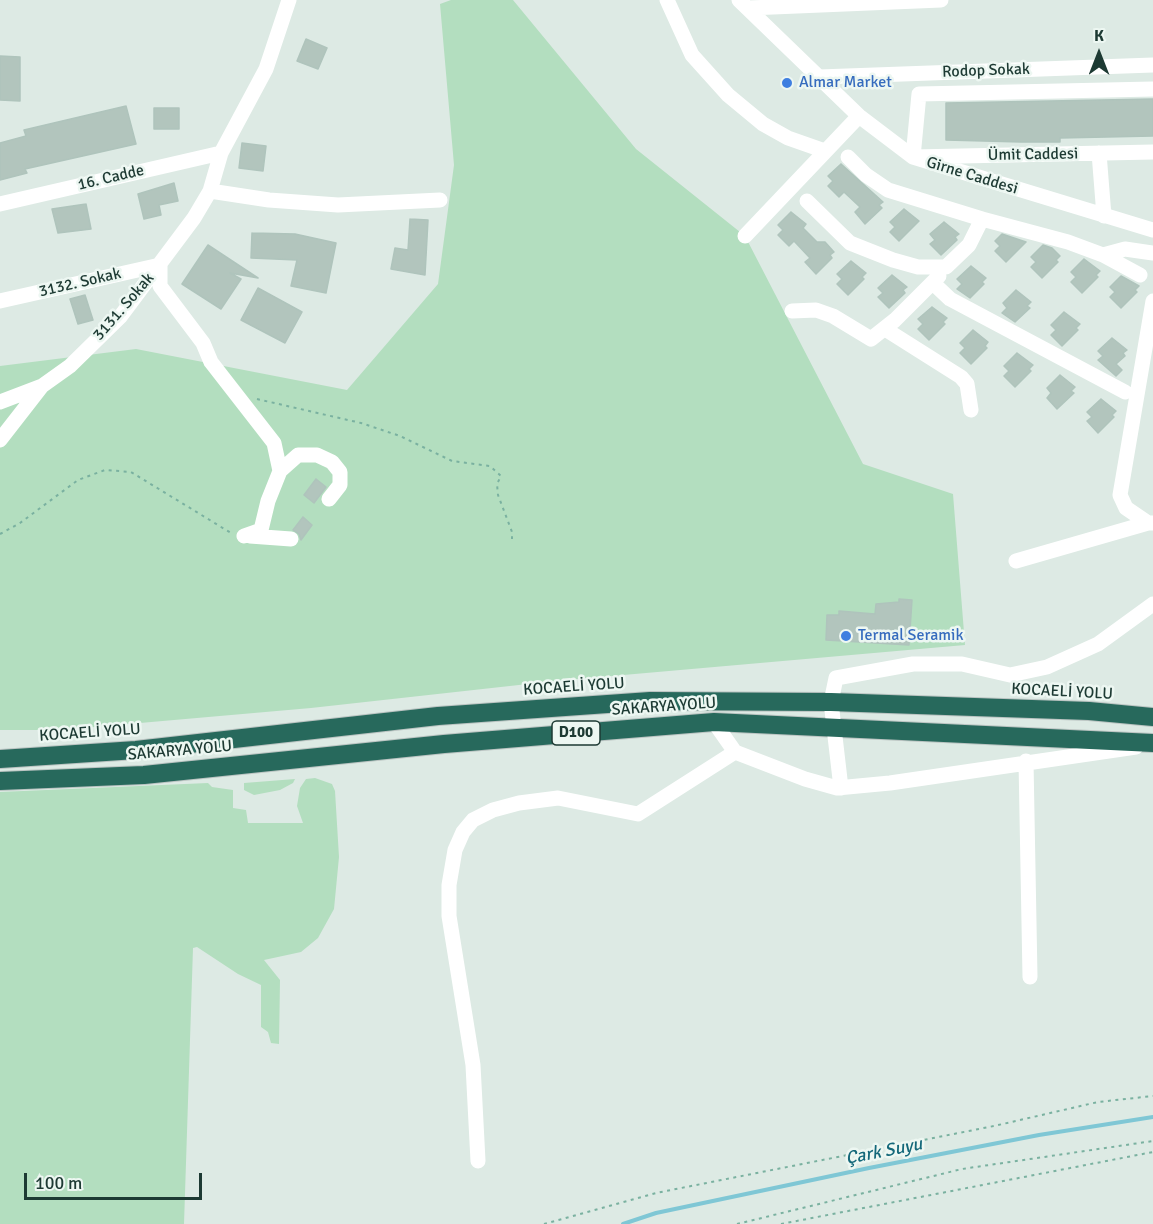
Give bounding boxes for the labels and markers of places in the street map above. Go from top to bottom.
place label: Almar Market [799,73,892,93]
marker: Almar Market [780,76,794,90]
place label: Termal Seramik [858,626,963,646]
marker: Termal Seramik [839,629,853,643]

